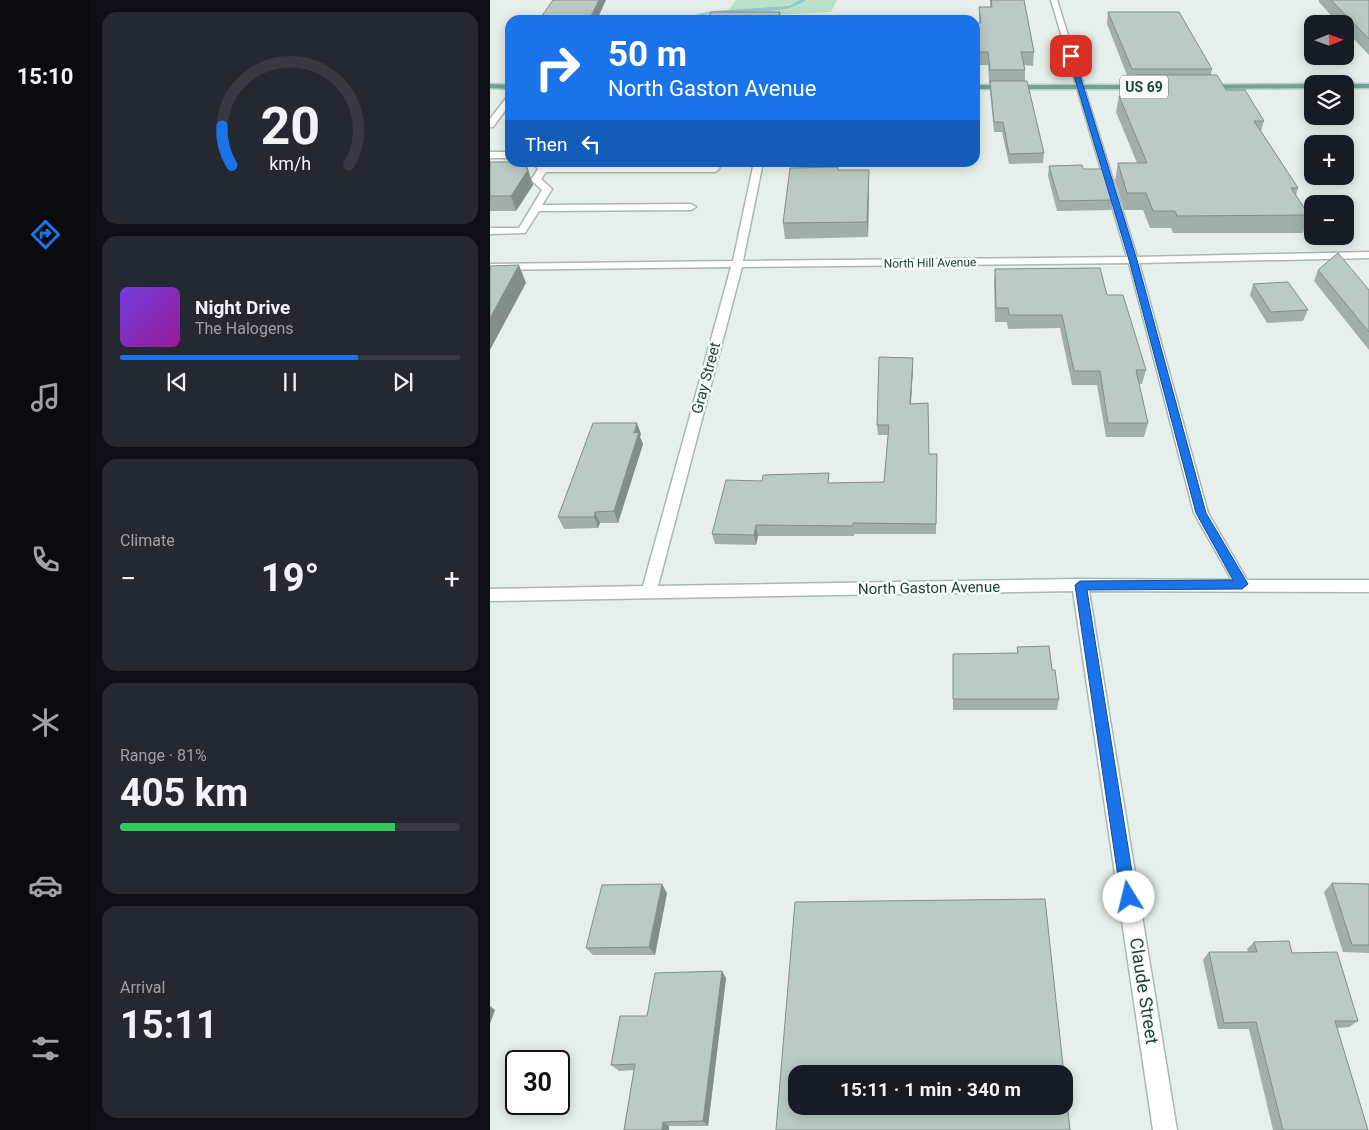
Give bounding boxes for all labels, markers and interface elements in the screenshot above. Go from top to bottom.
north arrow [1304,15,1354,65]
map controls [1304,15,1354,245]
text: 50 m [608,34,687,75]
icon: right [525,35,590,100]
pin [1050,35,1092,77]
icon: arrive [1057,42,1085,70]
text: 15:10 [17,64,73,89]
road number: US 69 [1120,75,1168,98]
button: layers [1304,75,1354,125]
text: North Gaston Avenue [608,76,816,101]
text: 20 [260,96,320,157]
icon: left [577,130,605,158]
text: Then [525,133,567,156]
button: + [1304,135,1354,185]
text: km/h [269,153,311,174]
button: − [1304,195,1354,245]
icon: directions [28,217,63,252]
street label: North Hill Avenue [883,255,977,271]
text: Night Drive [195,296,290,319]
text: The Halogens [195,319,294,338]
street label: Gray Street [688,340,724,416]
icon: previous [163,368,191,396]
icon: pause [276,368,304,396]
icon: next [389,368,417,396]
icon: music [28,380,63,415]
text: Climate [120,531,175,550]
icon: phone [28,542,63,577]
text: 19° [261,556,319,600]
text: − [120,562,136,595]
text: + [444,562,460,595]
street label: North Gaston Avenue [858,578,1000,598]
icon: climate [28,705,63,740]
text: Range · 81% [120,746,207,765]
text: 405 km [120,771,248,815]
icon: car [28,868,63,903]
position arrow [1102,870,1154,922]
street label: Claude Street [1126,936,1163,1046]
text: Arrival [120,978,165,997]
text: 15:11 [120,1003,218,1047]
icon: filters [28,1031,63,1066]
speed limit sign: 30 [505,1050,570,1115]
text: 15:11 · 1 min · 340 m [840,1078,1021,1101]

